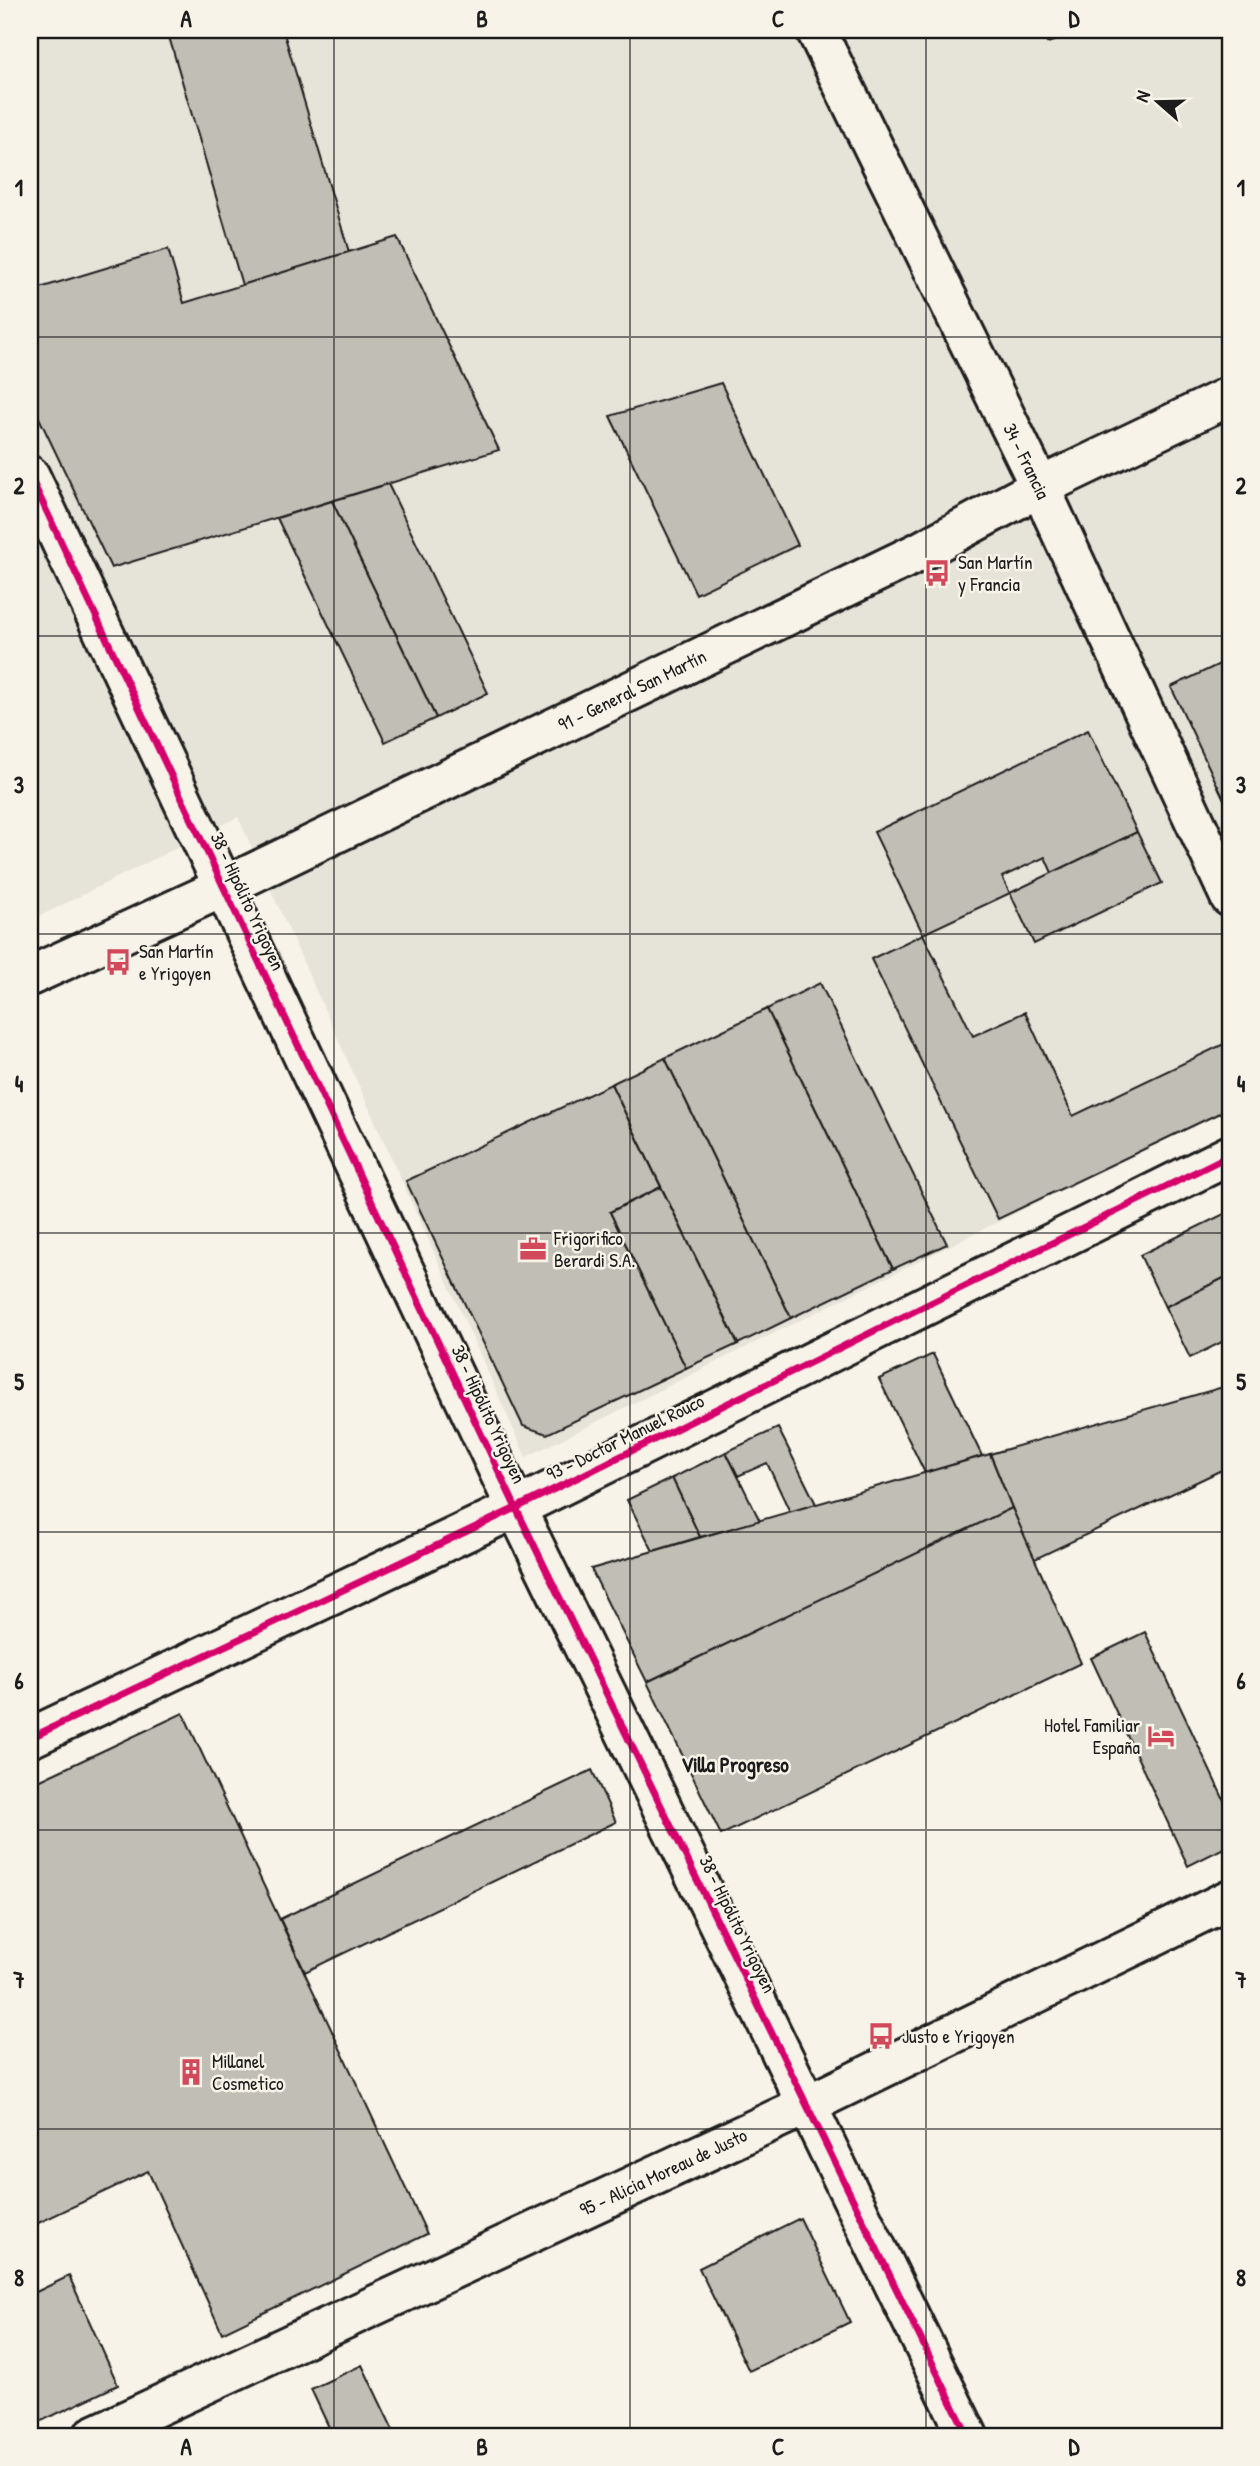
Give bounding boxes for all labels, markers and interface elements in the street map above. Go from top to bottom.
text: A [180,3,192,34]
text: B [476,3,488,34]
text: C [772,3,784,34]
text: D [1069,3,1081,34]
north arrow [1124,66,1194,136]
text: N [1128,87,1156,105]
text: 1 [15,172,23,203]
text: 1 [1237,172,1245,203]
street label: 34 - Francia [997,419,1057,504]
text: 2 [14,470,25,501]
text: 2 [1236,470,1247,501]
place label: San Martín y Francia [958,549,1033,597]
bus stop icon: San Martín y Francia [922,558,952,588]
street label: 91 - General San Martín [554,643,710,737]
text: 3 [14,769,24,800]
text: 3 [1236,769,1246,800]
street label: 38 - Hipólito Yrigoyen [204,827,292,975]
place label: San Martín e Yrigoyen [139,938,214,986]
bus stop icon: San Martín e Yrigoyen [103,947,133,977]
text: 4 [15,1068,24,1099]
text: 4 [1237,1068,1246,1099]
place label: Frigorifico Berardi S.A. [553,1225,635,1273]
office icon: Frigorifico Berardi S.A. [518,1234,548,1264]
street label: 38 - Hipólito Yrigoyen [445,1340,533,1488]
text: 5 [14,1366,24,1397]
text: 5 [1236,1366,1246,1397]
street label: 93 - Doctor Manuel Rouco [542,1387,709,1487]
text: 6 [14,1665,24,1696]
text: 6 [1236,1665,1246,1696]
place label: Hotel Familiar España [1044,1712,1141,1760]
hotel icon: Hotel Familiar España [1146,1721,1176,1751]
district label: Villa Progreso [681,1750,789,1780]
street label: 38 - Hipólito Yrigoyen [693,1851,783,1997]
text: 7 [12,1964,25,1995]
text: 7 [1234,1964,1247,1995]
bus stop icon: Justo e Yrigoyen [866,2021,896,2051]
place label: Justo e Yrigoyen [902,2023,1015,2049]
place label: Millanel Cosmetico [212,2048,284,2096]
building icon: Millanel Cosmetico [176,2057,206,2087]
street label: 95 - Alicia Moreau de Justo [575,2122,751,2222]
text: 8 [14,2262,24,2293]
text: 8 [1236,2262,1246,2293]
text: A [180,2431,192,2462]
text: B [476,2431,488,2462]
text: C [772,2431,784,2462]
text: D [1069,2431,1081,2462]

